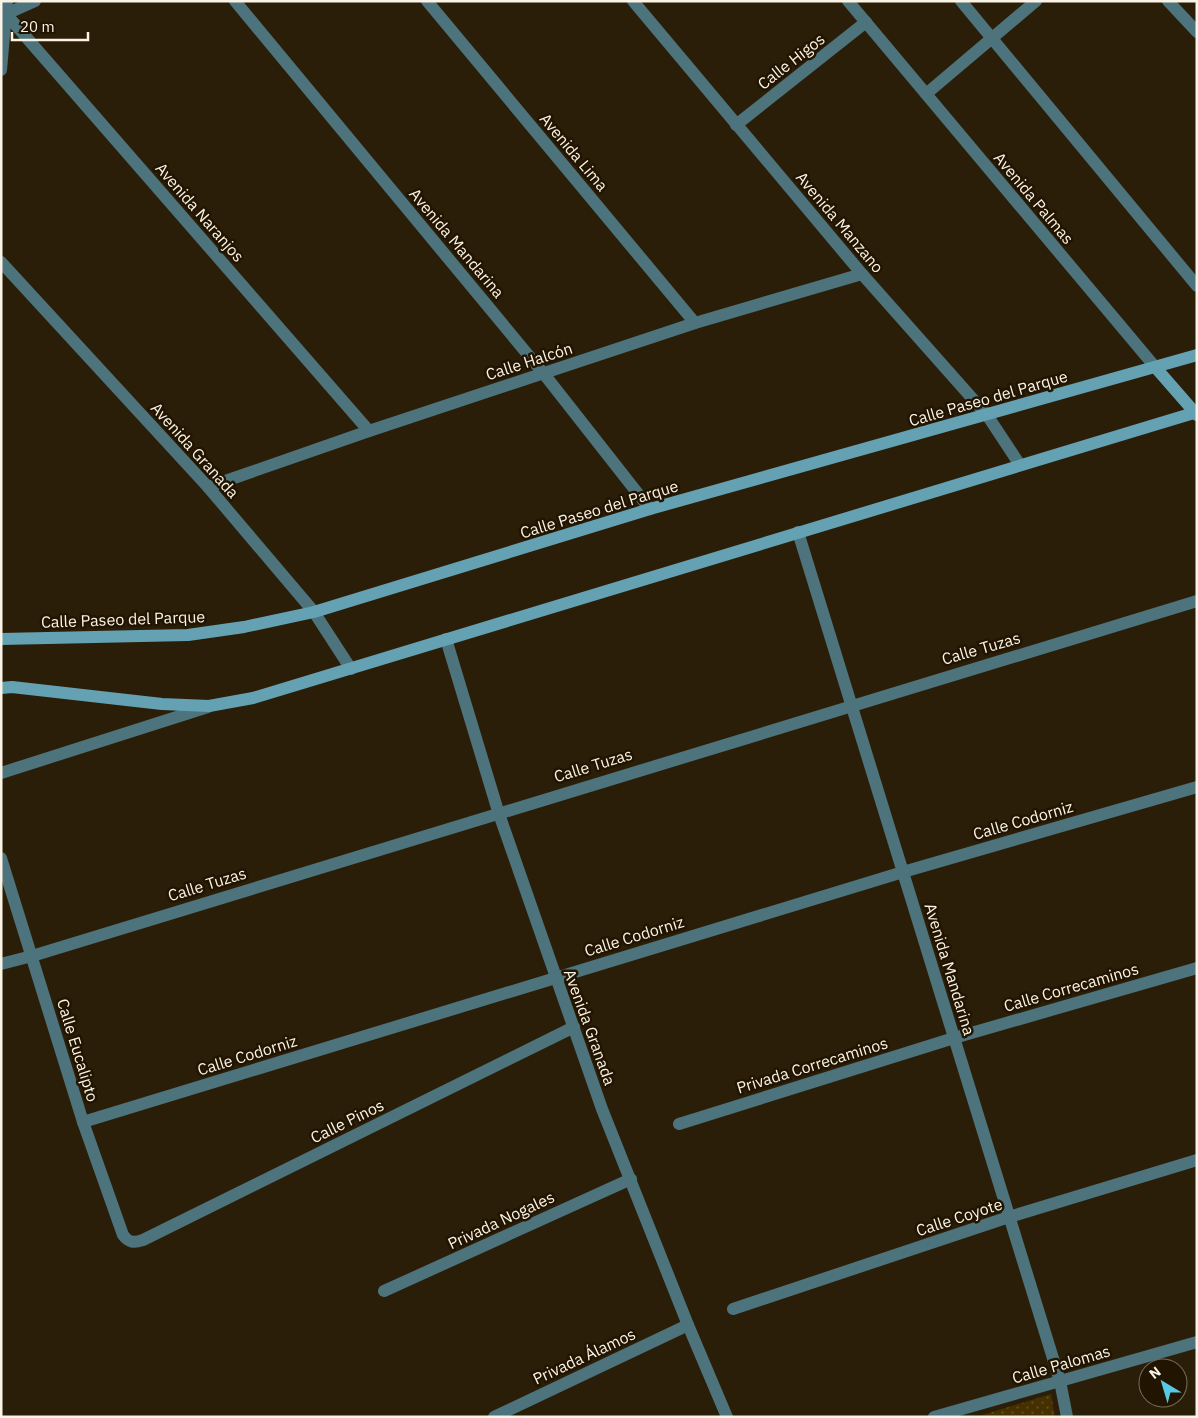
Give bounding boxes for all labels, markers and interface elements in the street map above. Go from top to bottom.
scale bar [12,10,89,42]
text: 20 m [20,17,55,36]
street label: Calle Higos [753,28,829,94]
street label: Avenida Lima [536,109,613,195]
street label: Avenida Palmas [990,148,1078,248]
street label: Avenida Naranjos [151,158,249,266]
street label: Avenida Manzano [792,167,888,277]
street label: Avenida Mandarina [405,184,509,302]
street label: Calle Halcón [483,338,575,384]
street label: Calle Paseo del Parque [906,366,1070,430]
street label: Avenida Granada [147,398,244,502]
street label: Calle Paseo del Parque [518,475,681,543]
street label: Calle Paseo del Parque [41,606,206,632]
street label: Calle Tuzas [939,627,1023,669]
street label: Calle Tuzas [551,744,635,786]
street label: Calle Codorniz [971,796,1075,844]
street label: Calle Tuzas [165,863,249,905]
street label: Avenida Mandarina [920,901,980,1038]
street label: Calle Codorniz [582,911,686,961]
street label: Calle Correcaminos [1001,958,1141,1016]
street label: Avenida Granada [560,966,620,1088]
street label: Calle Eucalipto [53,996,103,1104]
street label: Calle Codorniz [195,1030,299,1080]
street label: Privada Correcaminos [734,1032,890,1098]
street label: Calle Pinos [307,1095,387,1147]
street label: Privada Nogales [444,1187,558,1253]
street label: Calle Coyote [913,1194,1005,1240]
street label: Privada Álamos [529,1323,639,1389]
street label: Calle Palomas [1010,1340,1112,1388]
north arrow [1138,1358,1188,1408]
text: N [1145,1363,1165,1383]

